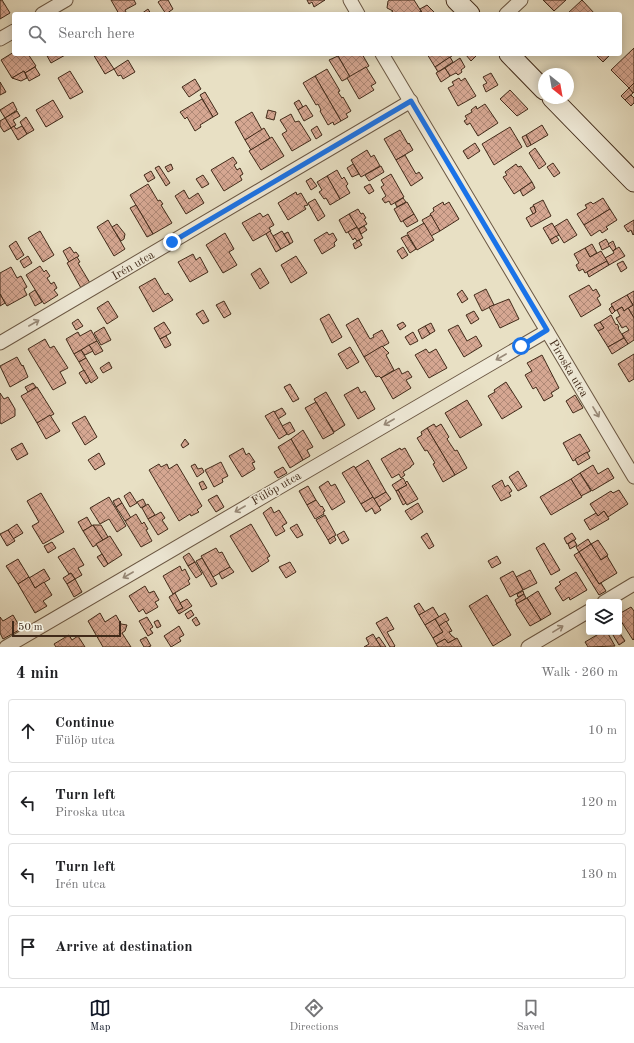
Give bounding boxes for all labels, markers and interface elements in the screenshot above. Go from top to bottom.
search box [12,12,622,56]
icon: search [26,23,48,45]
text: Search here [58,27,135,42]
north arrow [538,68,574,104]
route end [163,233,181,251]
street label: Irén utca [110,249,157,283]
one-way arrow [28,319,40,327]
route start [512,337,530,355]
street label: Piroska utca [546,338,590,399]
one-way arrow [495,354,507,362]
one-way arrow [592,406,600,418]
one-way arrow [383,419,395,427]
street label: Fülöp utca [250,470,303,508]
one-way arrow [234,506,246,514]
one-way arrow [122,572,134,580]
map controls [586,599,622,635]
button: layers [586,599,622,635]
scale bar [12,619,121,638]
text: 50 m [18,622,43,633]
one-way arrow [553,625,564,633]
text: 4 min [16,665,59,682]
text: Walk · 260 m [541,666,618,679]
text: Continue [55,716,114,731]
icon: ahead [17,720,39,742]
text: 10 m [588,724,617,737]
text: Fülöp utca [55,734,115,747]
text: Turn left [55,788,115,803]
icon: left [17,792,39,814]
text: 120 m [580,796,617,809]
text: Piroska utca [55,806,125,819]
text: Turn left [55,860,115,875]
icon: left [17,864,39,886]
text: 130 m [580,868,617,881]
text: Irén utca [55,878,106,891]
icon: arrive [17,936,39,958]
text: Arrive at destination [55,940,193,955]
tab: Map [89,997,111,1035]
tab: Directions [290,997,338,1035]
tab: Saved [517,997,545,1035]

